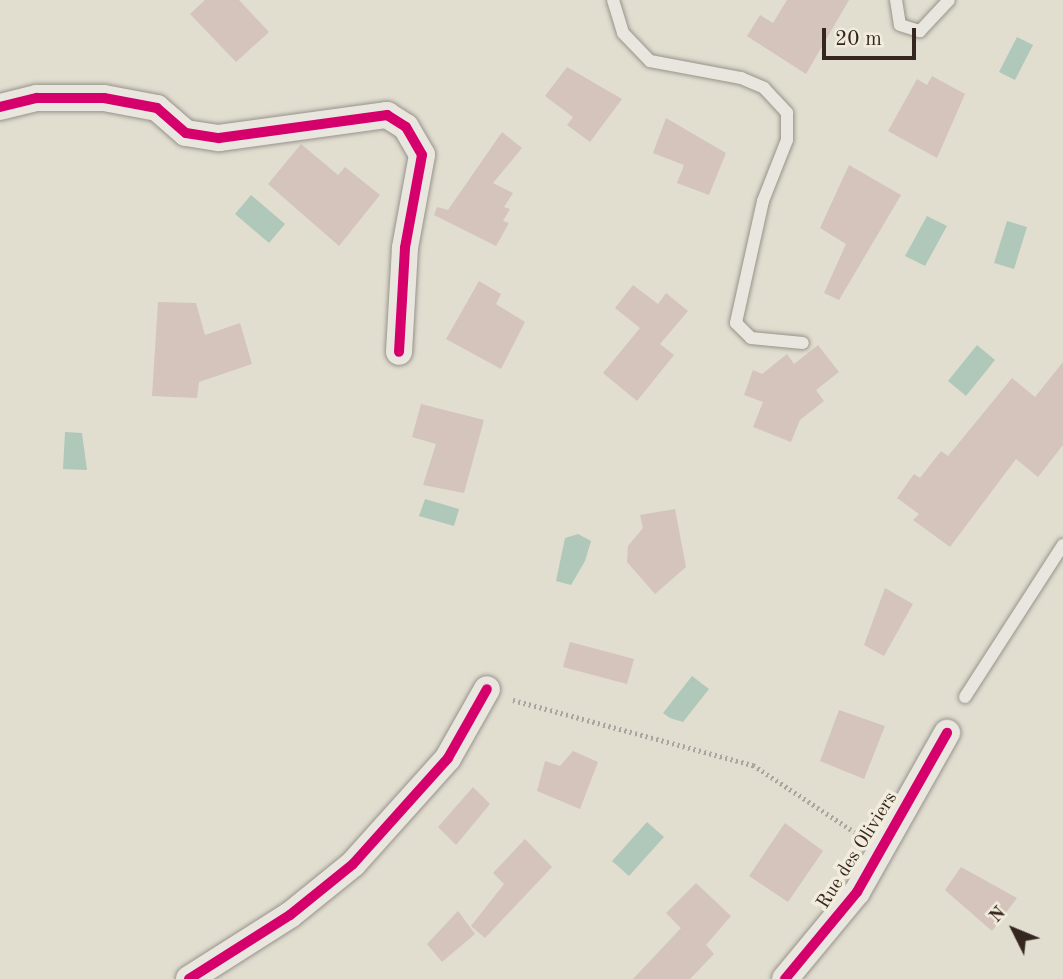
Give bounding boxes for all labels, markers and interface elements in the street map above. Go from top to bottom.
scale bar [825,14,920,58]
text: 20 m [835,29,882,50]
street label: Rue des Oliviers [813,788,903,914]
north arrow [979,895,1049,965]
text: N [986,904,1010,927]

